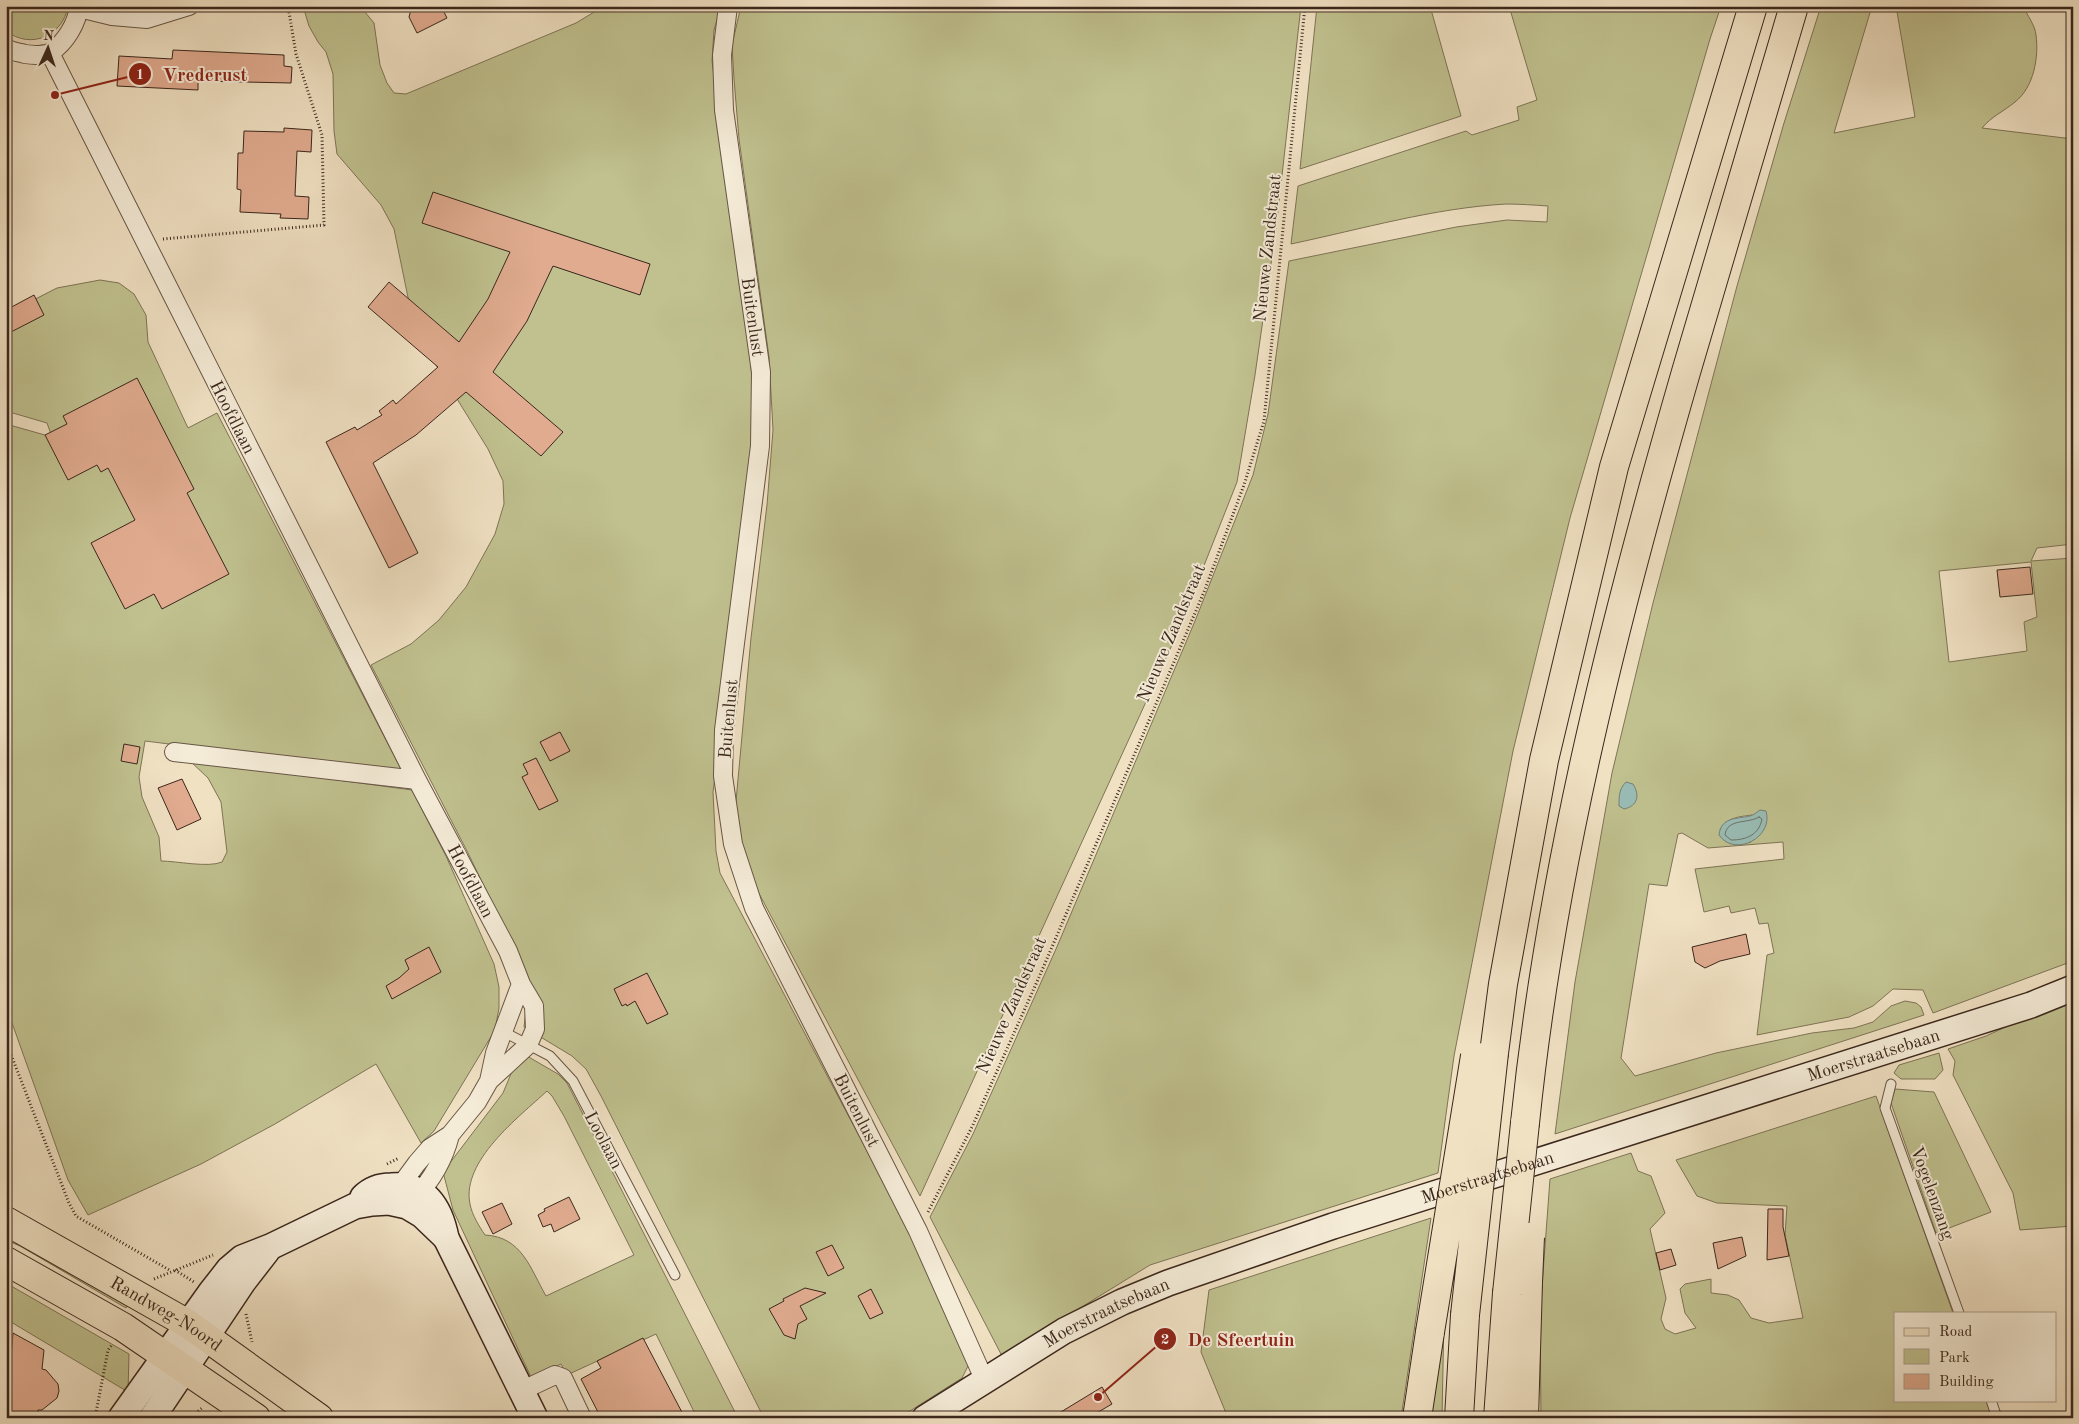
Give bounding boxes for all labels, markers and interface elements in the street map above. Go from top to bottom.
north arrow [22,22,72,72]
text: N [43,29,55,43]
callout: Vrederust [127,57,257,91]
text: Vrederust [163,67,248,86]
text: 1 [136,68,144,83]
street label: Nieuwe Zandstraat [1251,173,1285,323]
street label: Buitenlust [738,276,766,358]
street label: Hoofdlaan [206,378,258,457]
street label: Nieuwe Zandstraat [1135,562,1209,705]
street label: Buitenlust [717,679,741,760]
street label: Hoofdlaan [443,842,497,921]
street label: Nieuwe Zandstraat [974,934,1050,1077]
street label: Moerstraatsebaan [1805,1026,1943,1085]
street label: Buitenlust [830,1071,882,1150]
street label: Loolaan [581,1109,626,1172]
street label: Vogelenzang [1907,1144,1957,1243]
street label: Moerstraatsebaan [1419,1149,1556,1208]
street label: Randweg-Noord [107,1274,225,1355]
street label: Moerstraatsebaan [1040,1275,1173,1352]
legend [1894,1312,2056,1402]
callout: De Sfeertuin [1152,1322,1305,1356]
text: Road [1939,1325,1973,1340]
text: De Sfeertuin [1187,1332,1295,1351]
text: 2 [1161,1333,1169,1348]
text: Park [1939,1351,1970,1366]
text: Building [1939,1375,1994,1390]

